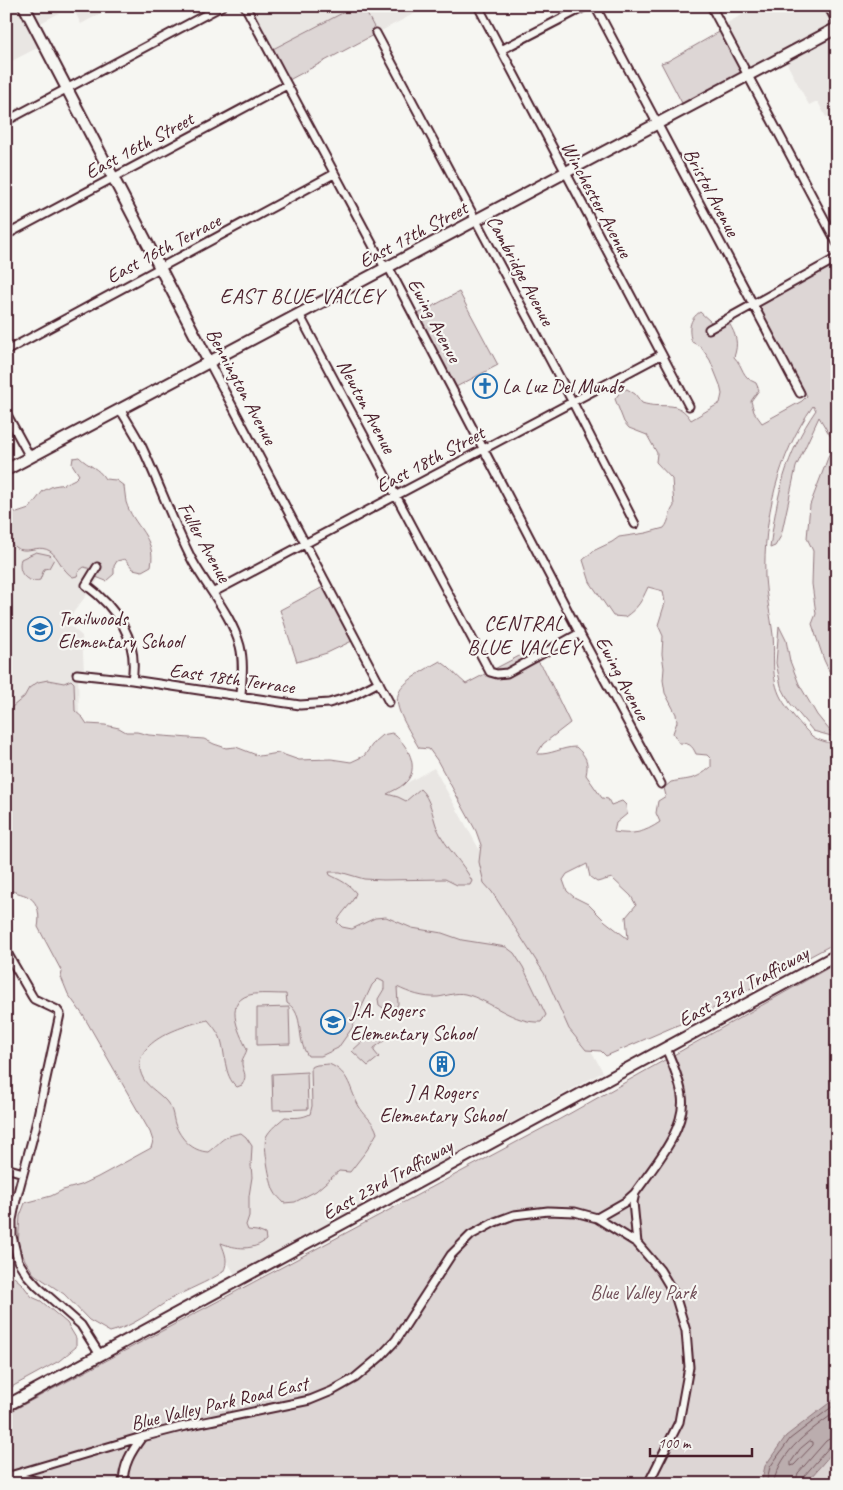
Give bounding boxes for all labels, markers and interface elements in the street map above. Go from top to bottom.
street label: East 16th Street [81,105,200,184]
street label: Winchester Avenue [555,137,638,263]
street label: Bristol Avenue [678,144,746,242]
street label: East 17th Street [355,194,474,273]
street label: East 16th Terrace [102,207,226,289]
street label: Cambridge Avenue [481,211,561,331]
street label: Ewing Avenue [402,274,468,368]
district label: EAST BLUE VALLEY [220,283,388,309]
street label: Bennington Avenue [200,324,283,450]
street label: Newton Avenue [331,355,402,459]
church icon: La Luz Del Mundo [472,373,498,399]
place label: La Luz Del Mundo [502,374,625,399]
street label: East 18th Street [372,419,491,498]
street label: Fuller Avenue [172,498,237,588]
place label: Trailwoods Elementary School [58,606,186,654]
district label: CENTRAL BLUE VALLEY [467,610,584,660]
school or university icon: Trailwoods Elementary School [27,616,53,642]
street label: Ewing Avenue [590,632,656,726]
street label: East 18th Terrace [168,657,298,700]
street label: East 23rd Trafficway [674,939,815,1033]
place label: J.A. Rogers Elementary School [349,998,478,1046]
school or university icon: J.A. Rogers Elementary School [320,1009,346,1035]
building icon: J A Rogers Elementary School [429,1051,455,1077]
place label: J A Rogers Elementary School [380,1080,508,1128]
street label: East 23rd Trafficway [318,1132,459,1226]
park label: Blue Valley Park [590,1280,698,1305]
street label: Blue Valley Park Road East [128,1370,313,1436]
scale bar [650,1425,753,1457]
text: 100 m [658,1434,692,1453]

